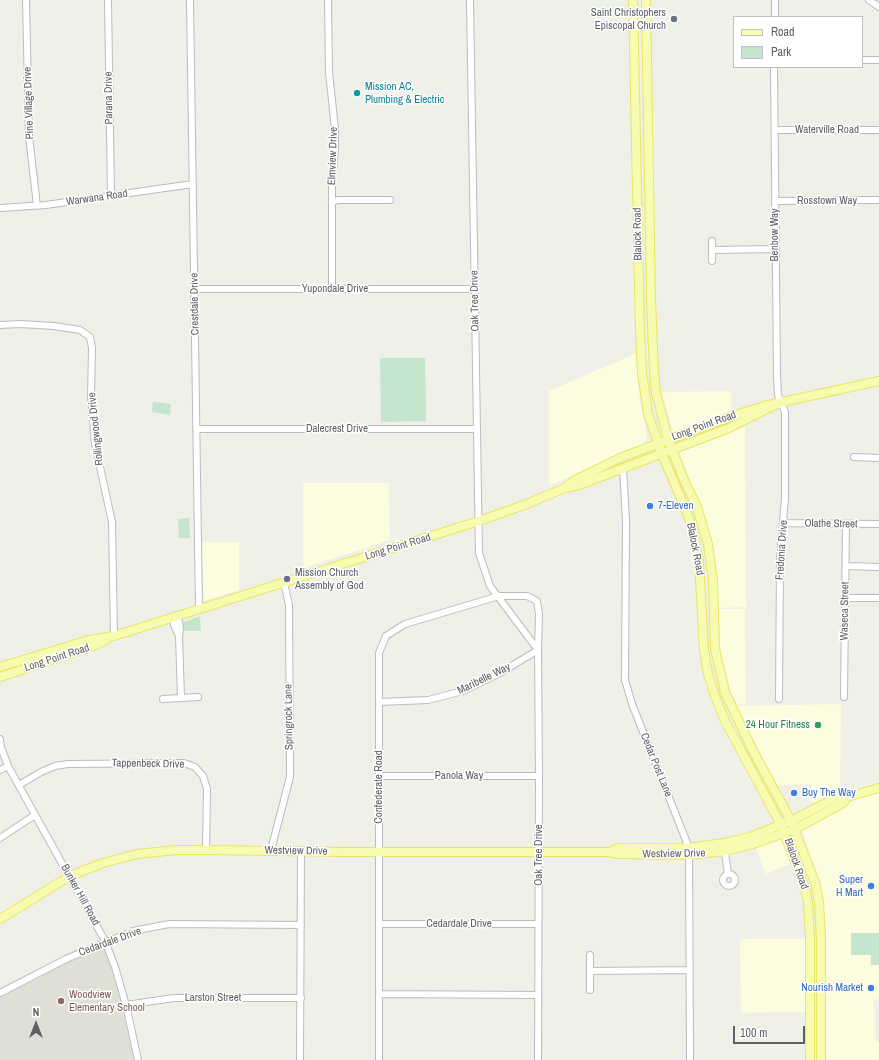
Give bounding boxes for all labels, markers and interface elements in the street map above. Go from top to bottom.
place label: Saint Christophers Episcopal Church [591,6,666,32]
marker: Saint Christophers Episcopal Church [669,14,679,24]
legend [733,16,863,68]
text: Road [771,24,795,40]
text: Park [771,44,791,60]
street label: Pine Village Drive [21,67,37,139]
street label: Parana Drive [102,71,116,125]
place label: Mission AC, Plumbing & Electric [365,80,444,106]
marker: Mission AC, Plumbing & Electric [352,88,362,98]
street label: Waterville Road [795,123,859,137]
street label: Elmview Drive [325,127,341,185]
street label: Warwana Road [65,187,129,209]
street label: Rosstown Way [797,194,857,208]
street label: Blalock Road [631,207,645,261]
street label: Benbow Way [768,209,782,261]
street label: Oak Tree Drive [468,270,482,332]
street label: Crestdale Drive [188,273,202,335]
street label: Yupondale Drive [302,282,368,296]
street label: Rollingwood Drive [86,392,106,466]
street label: Long Point Road [670,408,738,444]
street label: Dalecrest Drive [306,422,368,436]
place label: 7-Eleven [658,499,694,513]
marker: 7-Eleven [645,501,655,511]
street label: Olathe Street [804,517,858,531]
street label: Fredonia Drive [773,520,791,580]
street label: Blalock Road [683,522,707,576]
street label: Long Point Road [364,531,432,563]
place label: Mission Church Assembly of God [295,566,364,592]
marker: Mission Church Assembly of God [282,574,292,584]
street label: Waseca Street [838,581,852,641]
street label: Long Point Road [23,641,91,675]
street label: Maribelle Way [455,661,513,697]
street label: Springrock Lane [282,684,296,750]
place label: 24 Hour Fitness [746,718,810,732]
marker: 24 Hour Fitness [813,720,823,730]
street label: Cedar Post Lane [637,731,675,799]
street label: Confederate Road [372,750,386,824]
street label: Tappenbeck Drive [111,757,185,771]
street label: Panola Way [435,769,483,783]
place label: Buy The Way [802,786,856,800]
marker: Buy The Way [789,788,799,798]
street label: Oak Tree Drive [532,824,546,886]
street label: Blalock Road [781,837,811,891]
street label: Westview Drive [264,844,328,858]
street label: Westview Drive [642,847,706,861]
street label: Bunker Hill Road [58,862,102,928]
place label: Super H Mart [836,873,863,899]
marker: Super H Mart [866,881,876,891]
street label: Cedardale Drive [426,917,492,931]
street label: Cedardale Drive [77,925,143,959]
place label: Nourish Market [801,981,863,995]
marker: Nourish Market [866,983,876,993]
place label: Woodview Elementary School [69,988,145,1014]
street label: Larston Street [185,991,241,1005]
marker: Woodview Elementary School [56,996,66,1006]
north arrow [16,1004,56,1044]
text: N [33,1005,39,1019]
scale bar [735,1018,807,1044]
text: 100 m [740,1025,767,1041]

